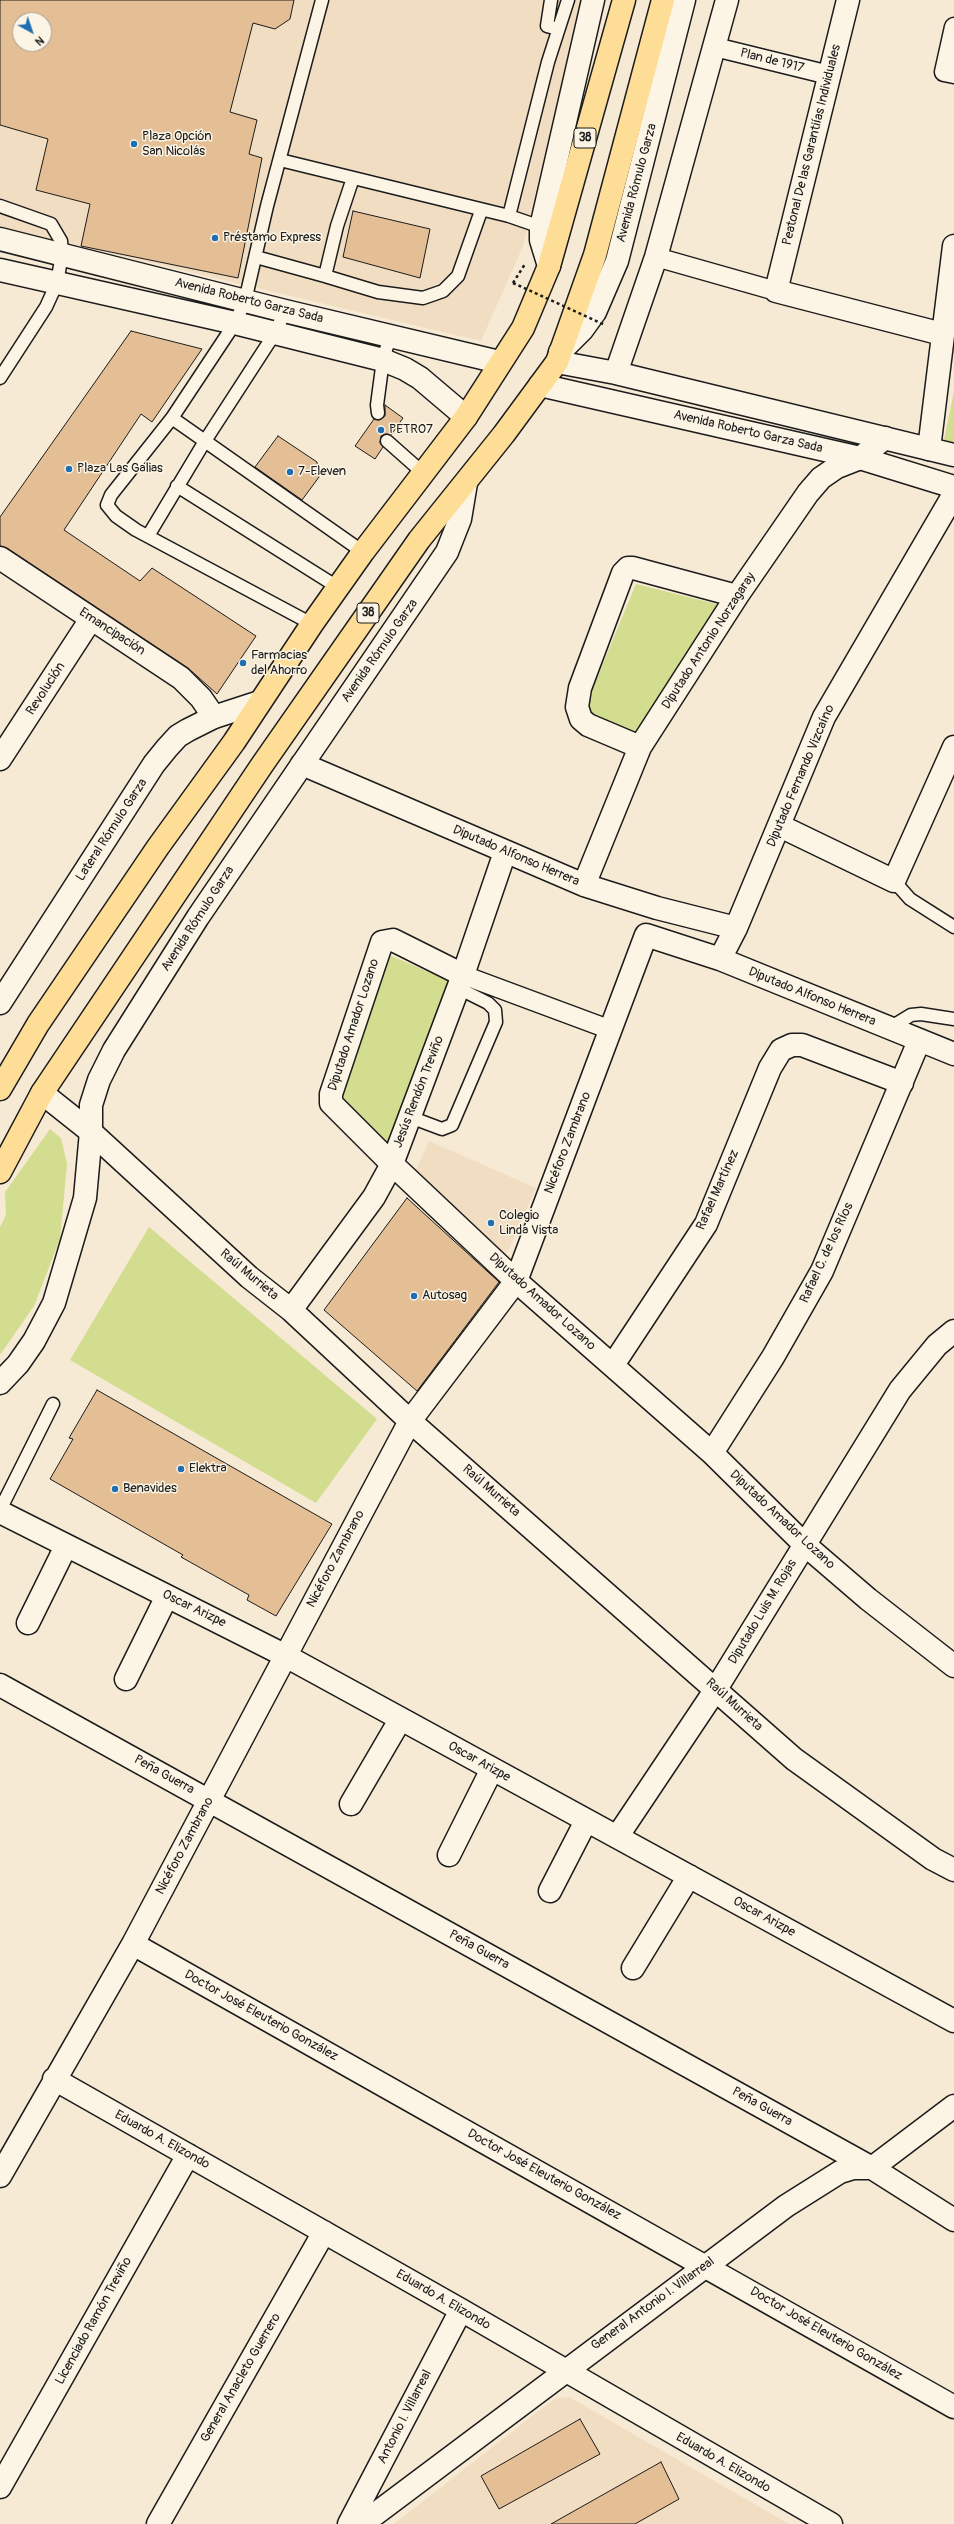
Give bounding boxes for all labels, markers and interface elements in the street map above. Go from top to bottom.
north arrow [12,12,52,52]
text: N [32,33,46,48]
street label: Peatonal De las Garantiías Individuales [779,43,845,247]
street label: Plan de 1917 [738,46,806,76]
street label: Avenida Rómulo Garza [614,122,660,244]
road number: 38 [574,128,596,148]
place label: Plaza Opción San Nicolás [142,129,212,160]
marker: Plaza Opción San Nicolás [129,139,139,149]
place label: Préstamo Express [223,230,321,246]
marker: Préstamo Express [210,233,220,243]
street label: Avenida Roberto Garza Sada [173,275,325,327]
street label: Avenida Roberto Garza Sada [672,407,824,457]
place label: PETRO7 [389,422,433,438]
marker: PETRO7 [376,425,386,435]
place label: Plaza Las Galias [77,461,163,477]
marker: Plaza Las Galias [64,464,74,474]
place label: 7-Eleven [298,464,346,480]
marker: 7-Eleven [285,467,295,477]
street label: Diputado Antonio Norzagaray [659,570,759,712]
street label: Avenida Rómulo Garza [339,596,421,706]
road number: 38 [357,603,379,623]
street label: Emancipación [76,605,148,659]
place label: Farmacias del Ahorro [251,648,307,679]
marker: Farmacias del Ahorro [238,658,248,668]
street label: Revolución [23,660,69,718]
street label: Diputado Fernando Vizcaíno [764,703,838,849]
street label: Lateral Rómulo Garza [73,776,151,884]
street label: Diputado Alfonso Herrera [450,822,582,890]
street label: Avenida Rómulo Garza [158,863,238,975]
street label: Diputado Amador Lozano [325,957,383,1093]
street label: Diputado Alfonso Herrera [746,964,878,1030]
street label: Jesús Rendón Treviño [390,1034,448,1150]
street label: Nicéforo Zambrano [541,1090,595,1196]
street label: Rafael Martínez [693,1147,743,1233]
street label: Rafael C. de los Ríos [797,1200,857,1306]
place label: Colegio Linda Vista [499,1208,558,1239]
marker: Colegio Linda Vista [486,1218,496,1228]
street label: Raúl Murrieta [217,1246,281,1304]
street label: Diputado Amador Lozano [486,1250,598,1354]
place label: Autosag [422,1288,467,1304]
marker: Autosag [409,1291,419,1301]
place label: Elektra [189,1461,227,1477]
street label: Raúl Murrieta [459,1462,523,1520]
marker: Elektra [176,1464,186,1474]
street label: Diputado Amador Lozano [726,1467,838,1573]
place label: Benavides [123,1481,177,1497]
marker: Benavides [110,1484,120,1494]
street label: Nicéforo Zambrano [304,1508,368,1610]
street label: Diputado Luis M. Rojas [726,1557,800,1667]
street label: Oscar Arizpe [160,1587,228,1631]
street label: Raúl Murrieta [702,1675,766,1735]
street label: Oscar Arizpe [445,1738,513,1786]
street label: Peña Guerra [131,1752,197,1798]
street label: Nicéforo Zambrano [153,1795,217,1897]
street label: Oscar Arizpe [730,1893,798,1941]
street label: Peña Guerra [446,1927,512,1973]
street label: Doctor José Eleuterio González [181,1967,341,2065]
street label: Peña Guerra [729,2084,795,2130]
street label: Eduardo A. Elizondo [112,2107,212,2173]
street label: Doctor José Eleuterio González [464,2126,624,2224]
street label: General Antonio I. Villarreal [588,2254,718,2354]
street label: Licenciado Ramón Treviño [52,2255,136,2387]
street label: Eduardo A. Elizondo [393,2267,493,2333]
street label: Doctor José Eleuterio González [747,2284,905,2384]
street label: General Anacleto Guerrero [198,2311,284,2445]
street label: Antonio I. Villarreal [375,2367,435,2467]
street label: Eduardo A. Elizondo [673,2430,773,2496]

